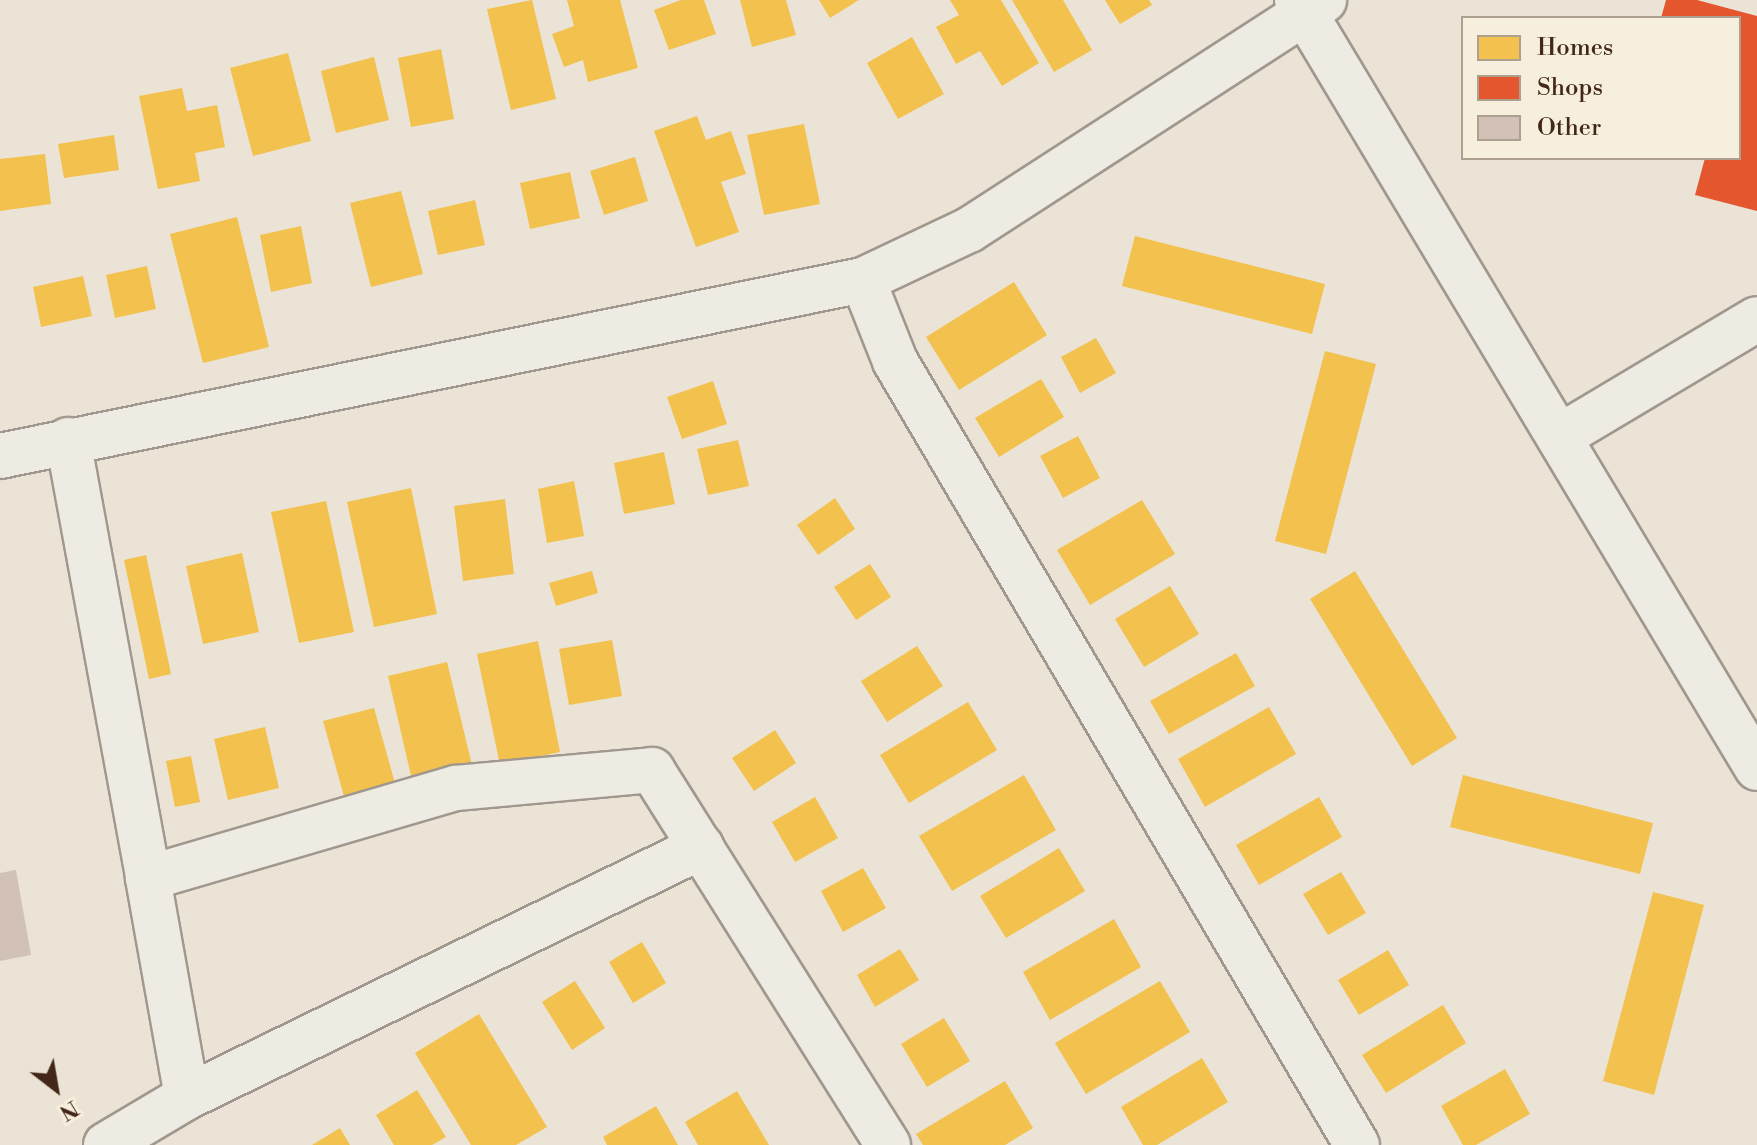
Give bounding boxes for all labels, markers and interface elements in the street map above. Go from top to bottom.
legend [1461,16,1741,160]
text: Homes [1537,33,1613,63]
text: Shops [1537,73,1603,103]
text: Other [1537,113,1601,143]
north arrow [16,1049,96,1129]
text: N [54,1094,83,1126]

